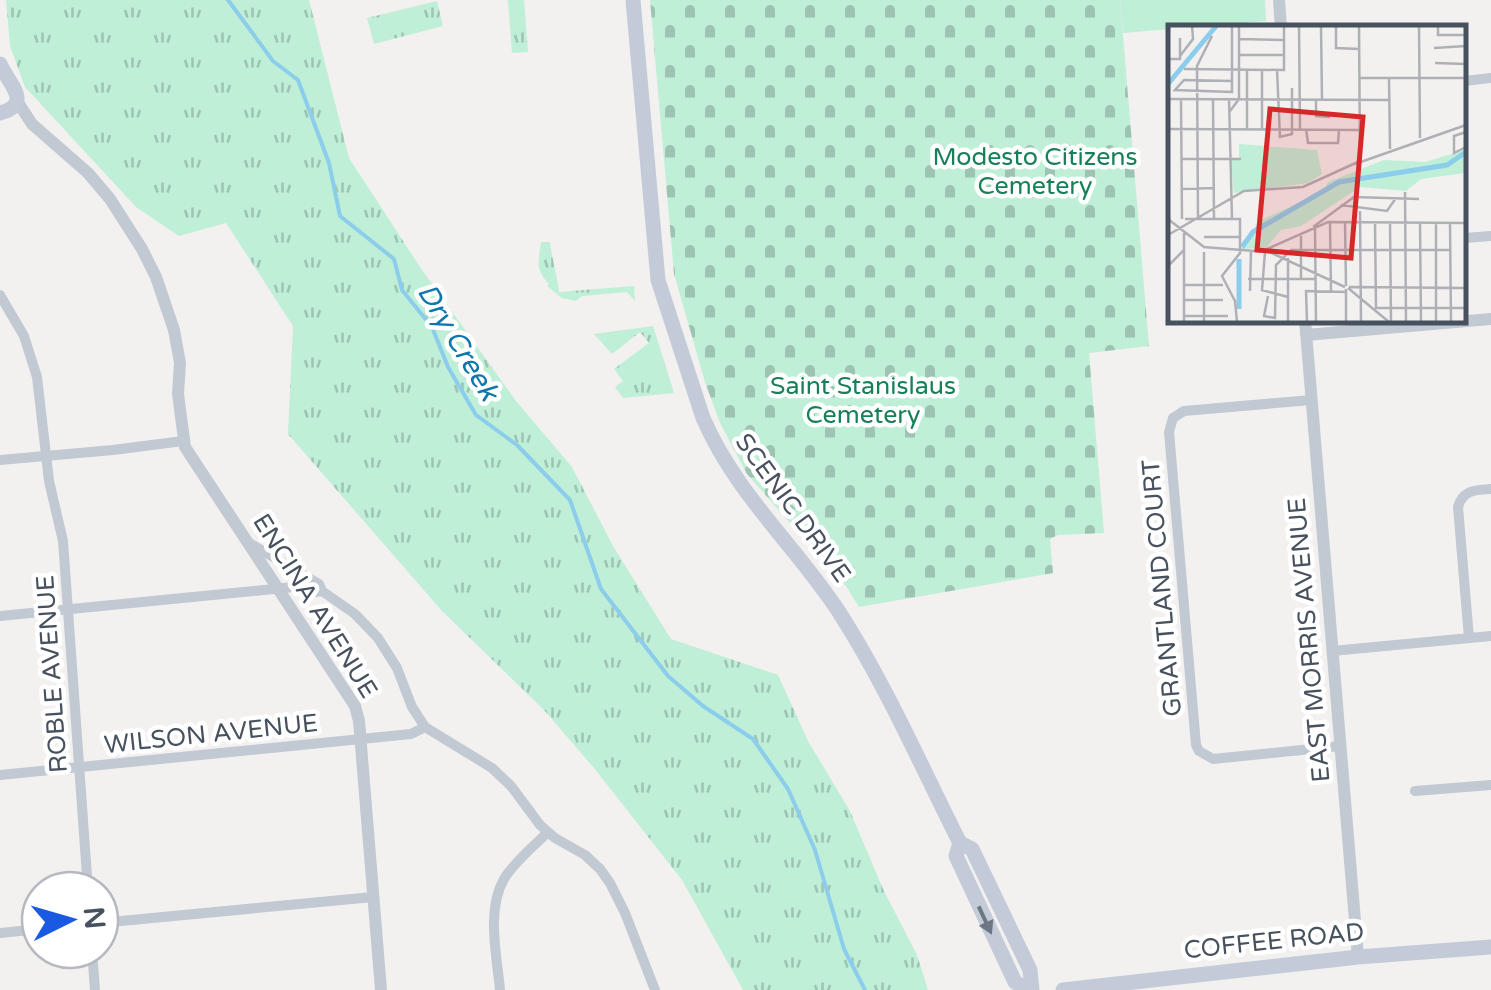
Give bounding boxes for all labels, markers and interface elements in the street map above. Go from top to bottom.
inset map [1168,25,1466,322]
park label: Modesto Citizens Cemetery [932,142,1138,201]
water label: Dry Creek [410,277,507,408]
park label: Saint Stanislaus Cemetery [770,371,956,430]
street label: SCENIC DRIVE [729,428,857,588]
street label: GRANTLAND COURT [1136,458,1188,718]
street label: EAST MORRIS AVENUE [1282,496,1336,784]
street label: ENCINA AVENUE [246,508,384,704]
street label: ROBLE AVENUE [30,574,74,774]
street label: WILSON AVENUE [103,708,319,760]
north arrow [20,870,120,970]
text: N [76,905,112,931]
one-way arrow [977,905,994,934]
street label: COFFEE ROAD [1182,917,1366,965]

